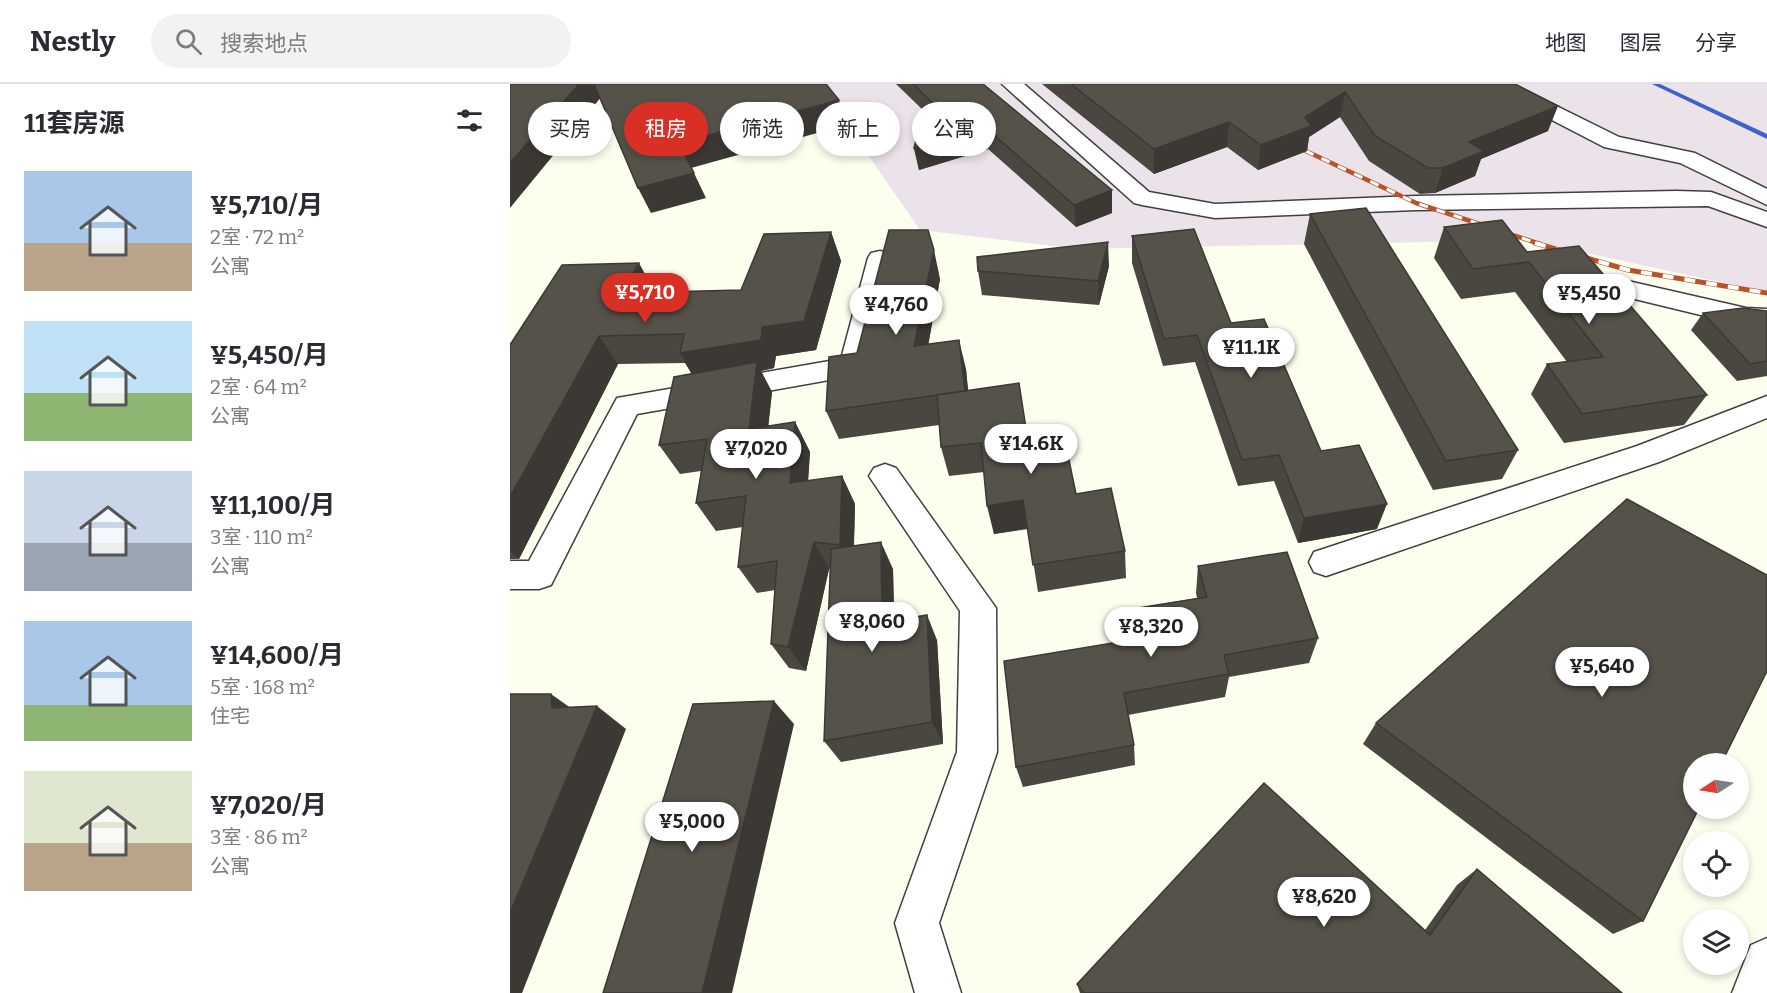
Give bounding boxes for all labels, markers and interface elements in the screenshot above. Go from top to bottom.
search box [151,14,571,68]
text: Nestly [30,25,115,58]
icon: search [172,25,205,58]
text: 搜索地点 [220,30,308,57]
text: 地图 [1545,30,1587,56]
text: 图层 [1620,30,1662,56]
text: 分享 [1695,30,1737,56]
chip: 买房 [528,102,612,156]
chip: 租房 [624,102,708,156]
chip: 筛选 [720,102,804,156]
chip: 新上 [816,102,900,156]
chip: 公寓 [912,102,996,156]
icon: filters [453,104,486,137]
text: 11套房源 [24,108,124,139]
text: ¥5,710/月 [210,190,323,221]
icon: home [72,195,144,267]
text: 2室 · 72 m² [210,225,304,249]
text: 公寓 [210,254,250,278]
pin: ¥5,710 [596,273,694,324]
pin: ¥5,450 [1540,274,1638,325]
text: ¥5,710 [615,280,675,304]
text: ¥5,450 [1557,281,1621,305]
pin: ¥4,760 [847,285,945,336]
text: ¥4,760 [864,292,928,316]
pin: ¥11.1K [1202,328,1300,379]
text: ¥11.1K [1222,335,1280,359]
text: ¥5,450/月 [210,340,329,371]
icon: home [72,345,144,417]
text: 2室 · 64 m² [210,375,307,399]
text: 公寓 [210,404,250,428]
pin: ¥14.6K [982,424,1080,475]
pin: ¥7,020 [707,429,805,480]
text: ¥14.6K [998,431,1064,455]
text: ¥7,020 [724,436,788,460]
text: ¥11,100/月 [210,490,336,521]
icon: home [72,495,144,567]
text: 3室 · 110 m² [210,525,313,549]
text: 公寓 [210,554,250,578]
pin: ¥8,060 [823,602,921,653]
pin: ¥8,320 [1102,607,1200,658]
text: ¥8,060 [839,609,905,633]
text: ¥8,320 [1118,614,1184,638]
text: ¥14,600/月 [210,640,344,671]
icon: home [72,645,144,717]
pin: ¥5,640 [1553,647,1651,698]
text: ¥5,640 [1569,654,1635,678]
text: 5室 · 168 m² [210,675,315,699]
text: 住宅 [210,704,250,728]
north arrow [1683,753,1749,819]
map controls [1683,753,1749,975]
text: ¥7,020/月 [210,790,327,821]
icon: home [72,795,144,867]
pin: ¥5,000 [643,802,741,853]
text: ¥5,000 [659,809,725,833]
text: 3室 · 86 m² [210,825,308,849]
button: locate [1683,831,1749,897]
text: 公寓 [210,854,250,878]
pin: ¥8,620 [1275,877,1373,928]
text: ¥8,620 [1291,884,1357,908]
button: layers [1683,909,1749,975]

